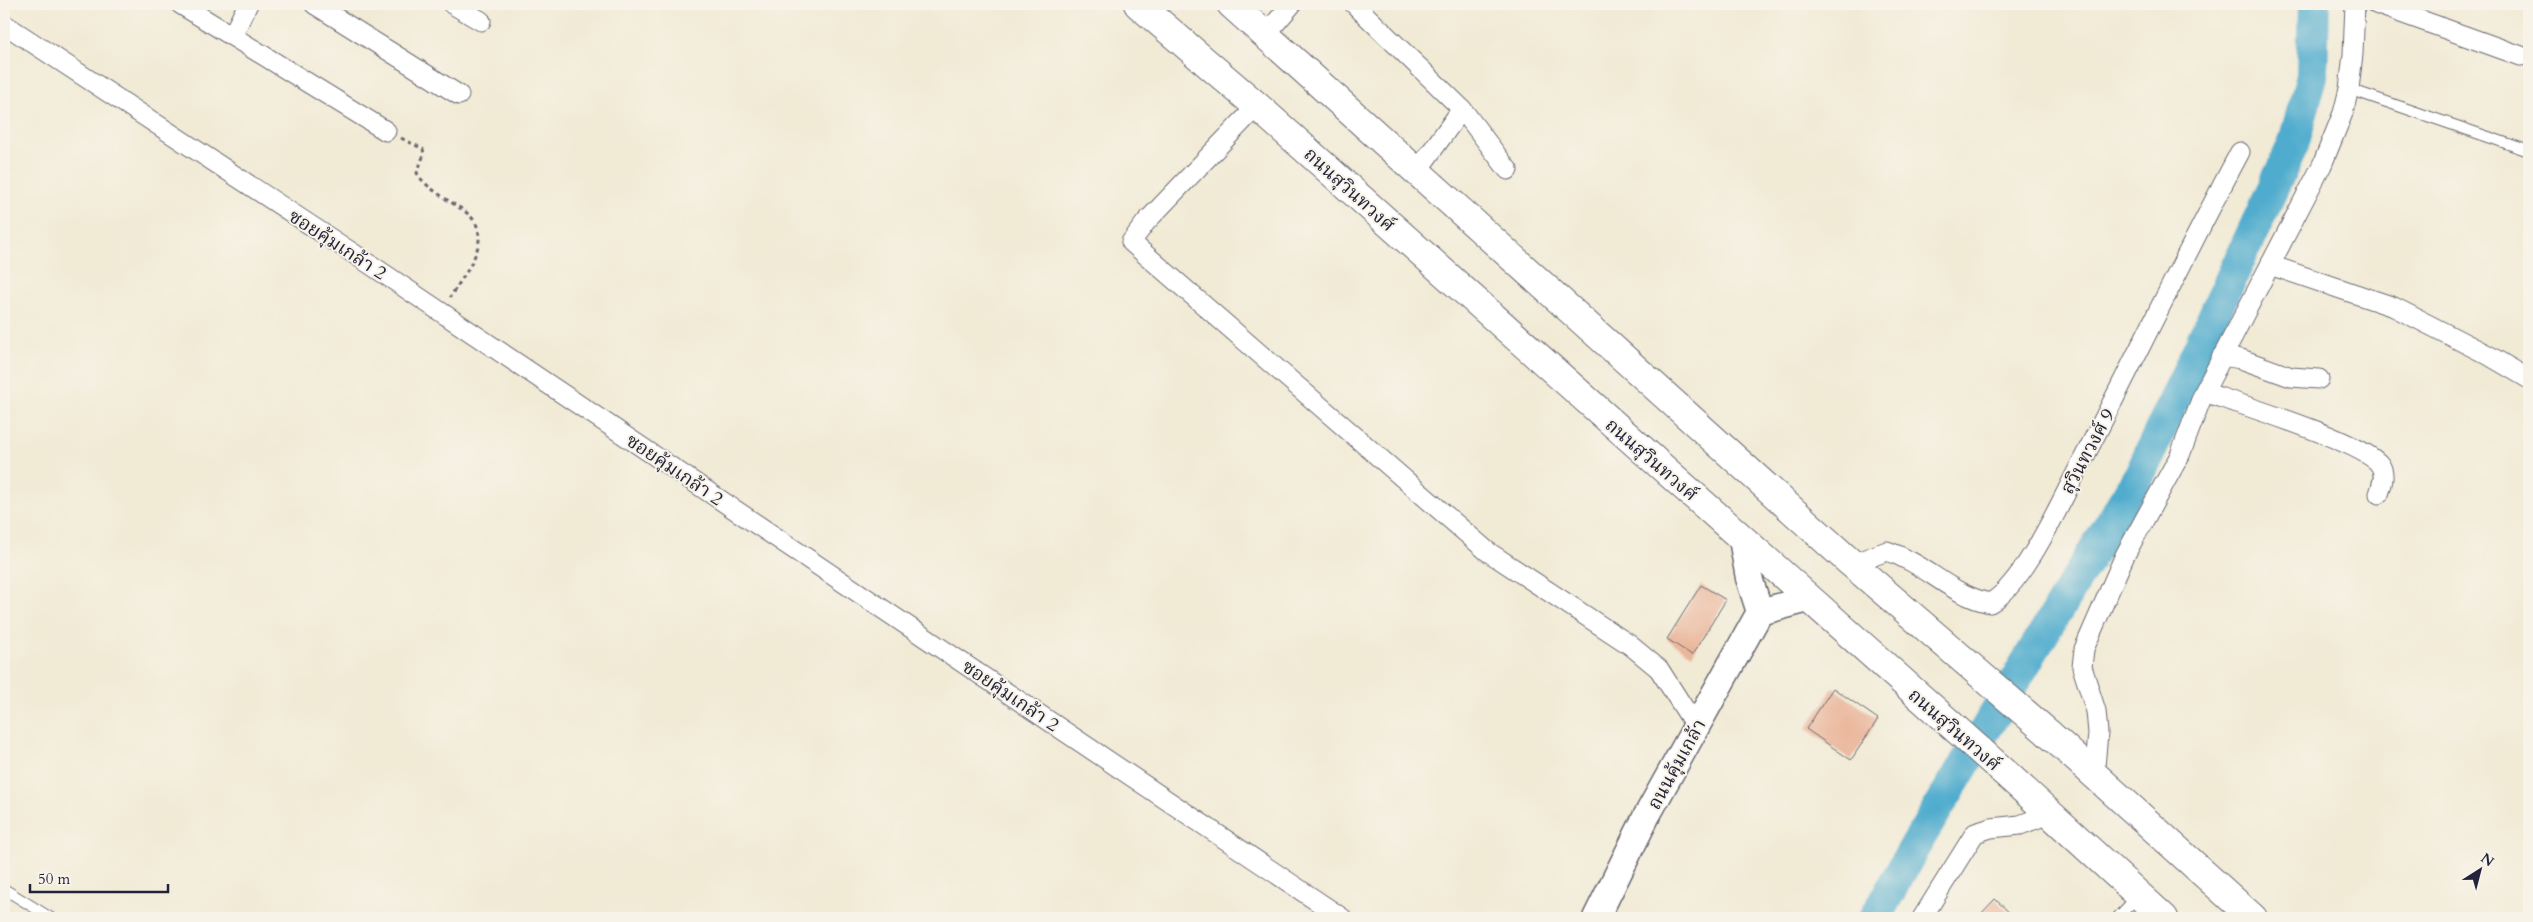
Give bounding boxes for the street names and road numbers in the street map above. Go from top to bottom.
street label: ถนนสุวินทวงศ์ [1298,142,1401,238]
street label: ซอยคุ้มเกล้า 2 [283,203,392,286]
street label: สุวินทวงศ์ 9 [2055,404,2121,499]
street label: ถนนสุวินทวงศ์ [1600,412,1703,507]
street label: ซอยคุ้มเกล้า 2 [621,428,728,512]
street label: ซอยคุ้มเกล้า 2 [957,654,1064,738]
street label: ถนนสุวินทวงศ์ [1903,682,2006,777]
street label: ถนนคุ้มเกล้า [1641,714,1712,815]

